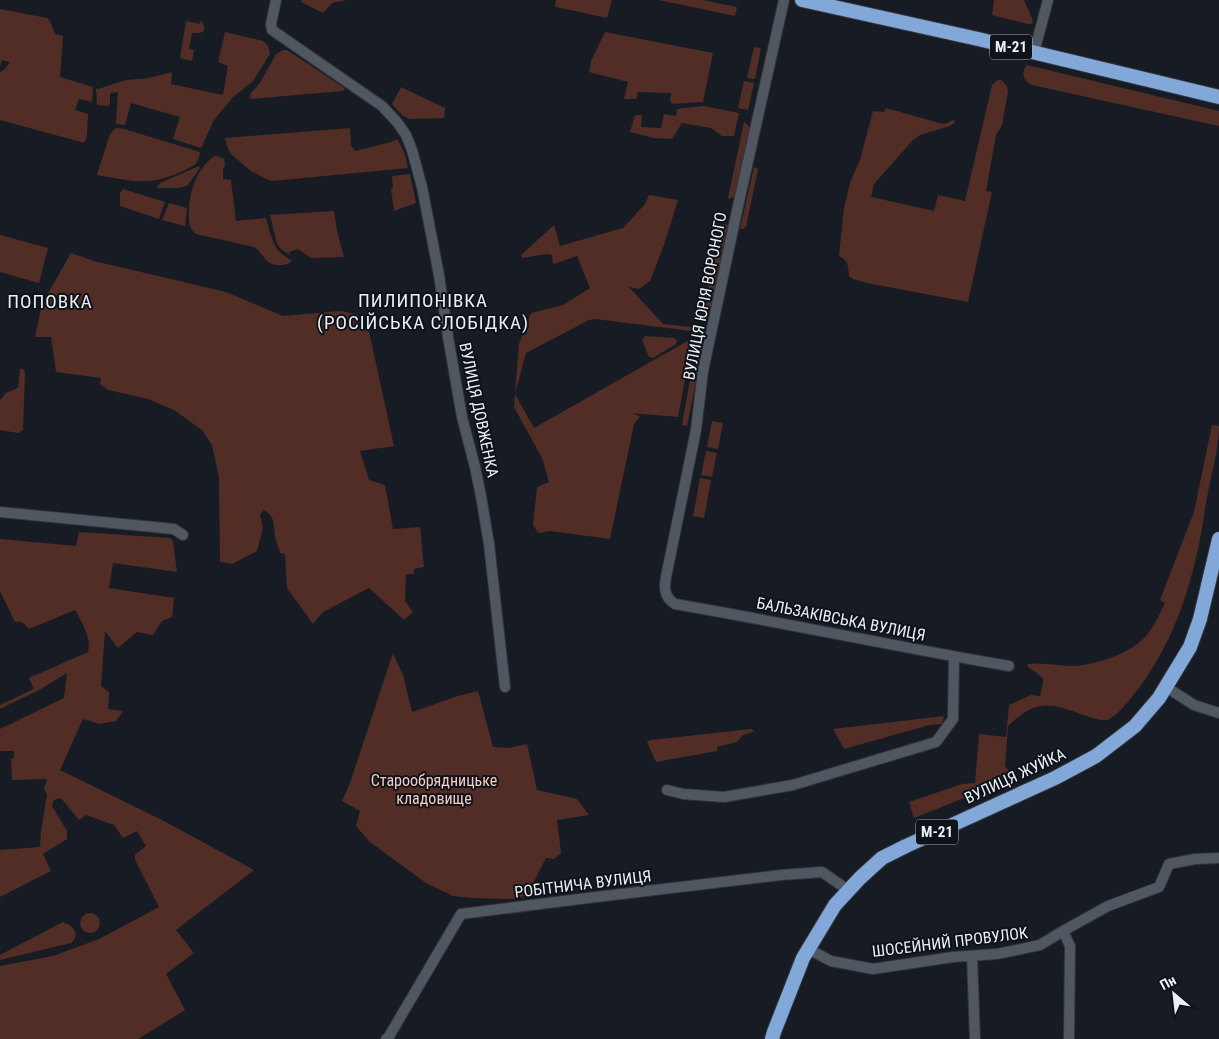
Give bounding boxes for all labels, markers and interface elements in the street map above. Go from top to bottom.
road number: М-21 [990,34,1032,60]
street label: ВУЛИЦЯ ЮРІЯ ВОРОНОГО [679,210,731,382]
district label: ПИЛИПОНІВКА (РОСІЙСЬКА СЛОБІДКА) [317,289,529,334]
district label: ПОПОВКА [7,290,93,313]
street label: ВУЛИЦЯ ДОВЖЕНКА [455,341,503,479]
street label: БАЛЬЗАКІВСЬКА ВУЛИЦЯ [755,593,927,645]
street label: ВУЛИЦЯ ЖУЙКА [962,744,1068,808]
park label: Старообрядницьке кладовище [371,771,497,808]
road number: М-21 [916,820,958,844]
street label: РОБІТНИЧА ВУЛИЦЯ [514,866,652,902]
street label: ШОСЕЙНИЙ ПРОВУЛОК [871,923,1029,961]
north arrow [1149,969,1199,1019]
text: Пн [1157,972,1179,993]

